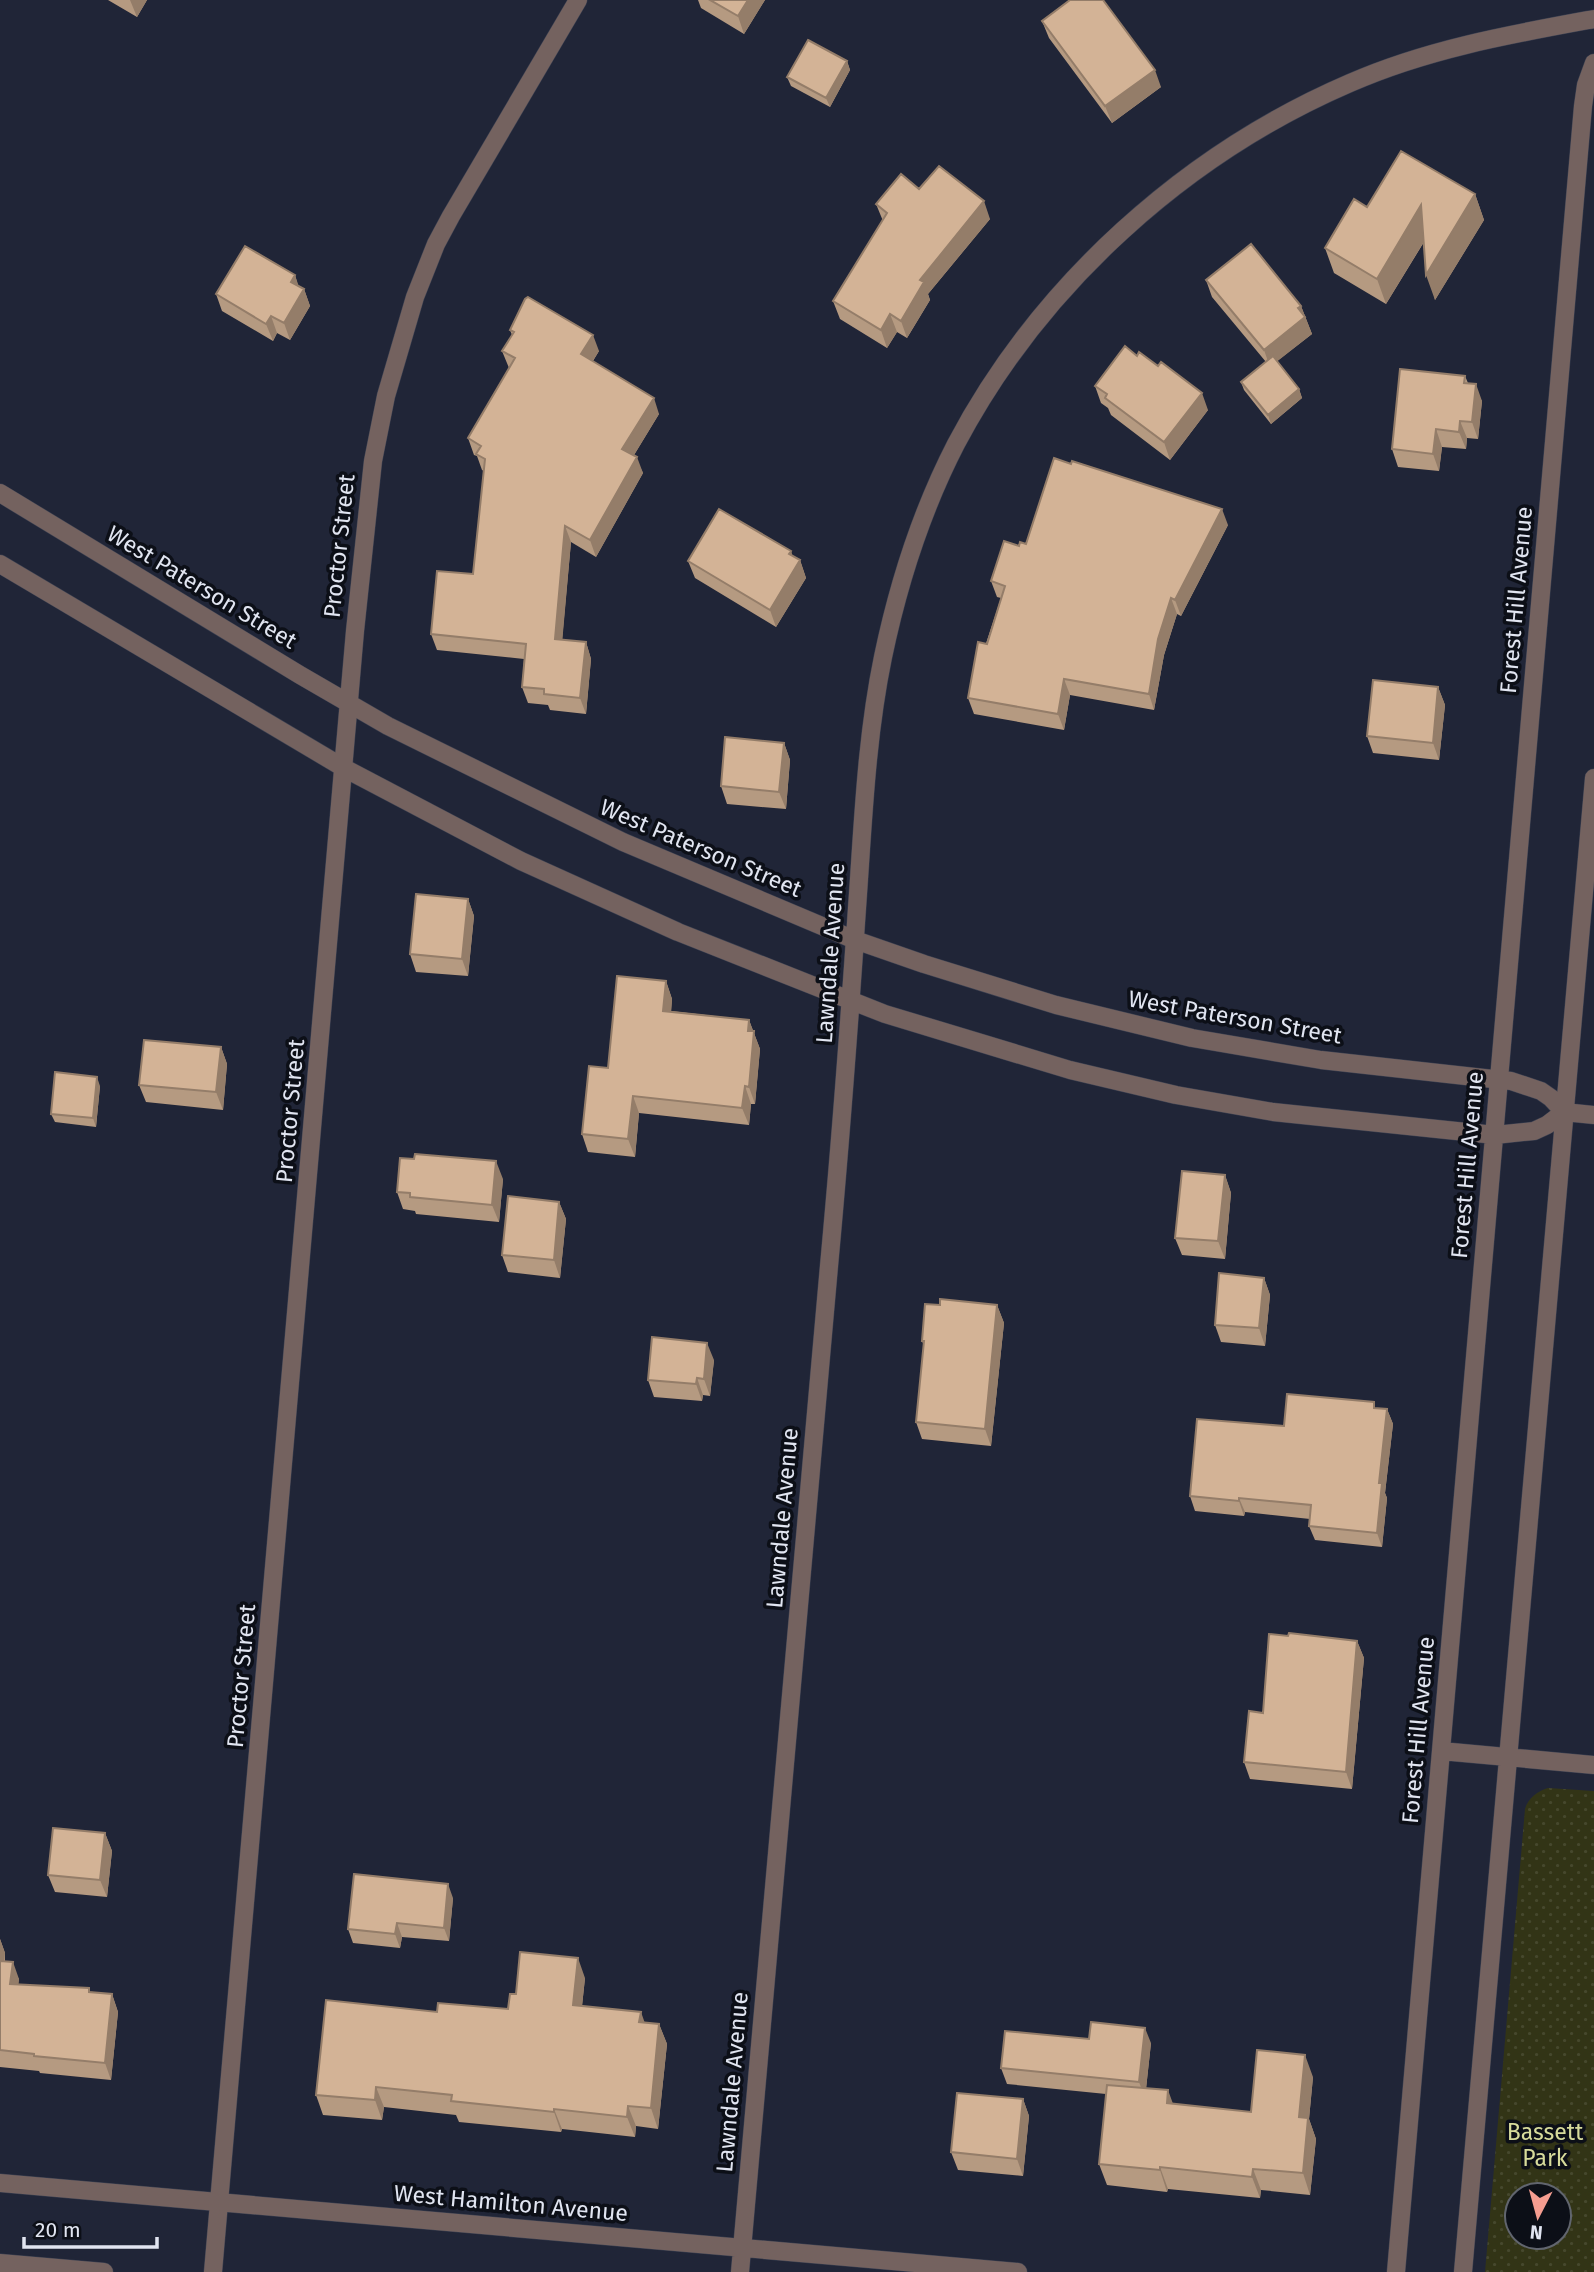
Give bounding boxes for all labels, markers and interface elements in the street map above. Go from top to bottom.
street label: Proctor Street [318,472,361,619]
street label: Forest Hill Avenue [1494,505,1538,695]
street label: West Paterson Street [102,519,302,655]
street label: West Paterson Street [596,793,807,903]
street label: Lawndale Avenue [810,862,850,1044]
street label: West Paterson Street [1126,984,1345,1050]
street label: Proctor Street [270,1037,310,1184]
street label: Forest Hill Avenue [1445,1070,1489,1260]
street label: Lawndale Avenue [760,1427,804,1609]
street label: Proctor Street [221,1602,261,1749]
street label: Forest Hill Avenue [1396,1635,1440,1825]
street label: Lawndale Avenue [710,1991,754,2173]
park label: Bassett Park [1507,2118,1584,2172]
street label: West Hamilton Avenue [393,2179,629,2227]
north arrow [1503,2181,1573,2251]
scale bar [24,2206,158,2250]
text: 20 m [35,2217,81,2243]
text: N [1529,2220,1544,2245]

